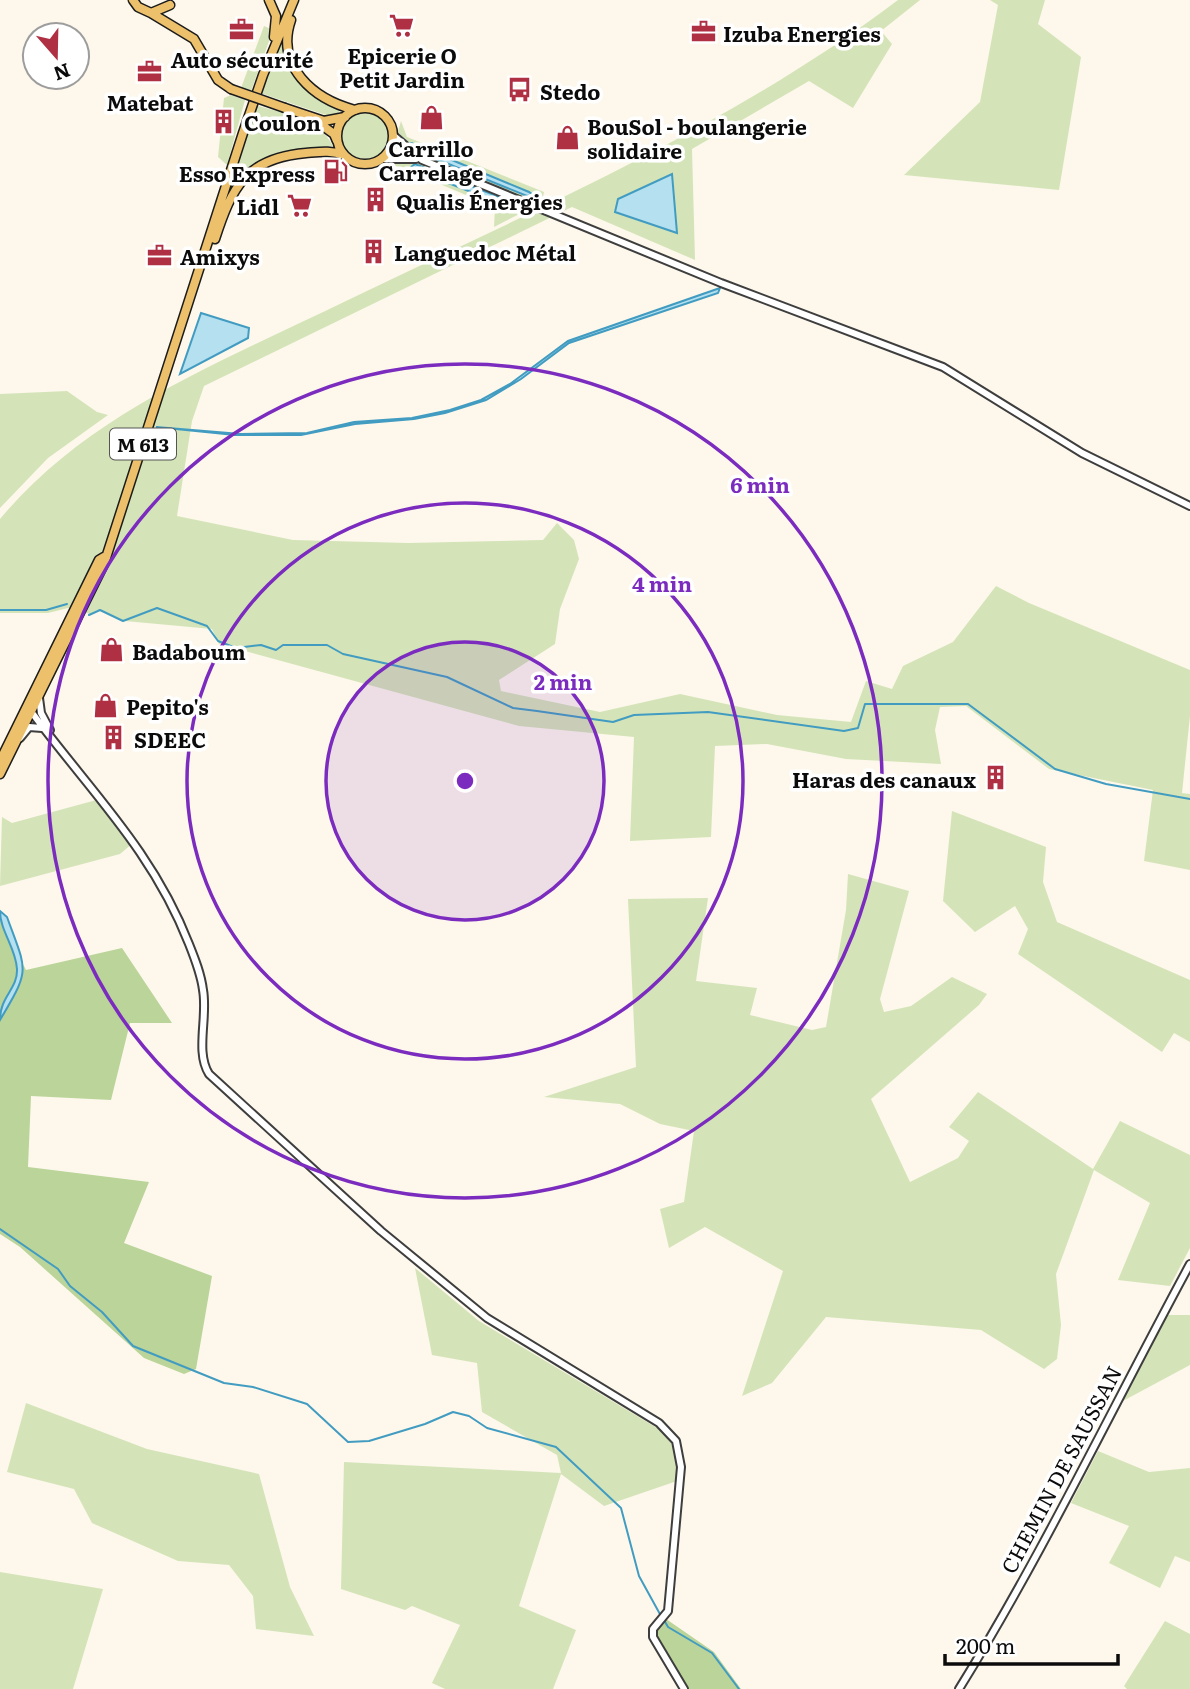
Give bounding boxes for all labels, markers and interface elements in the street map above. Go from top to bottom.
supermarket icon: Epicerie O Petit Jardin [388,11,416,39]
office icon: Auto sécurité [228,15,256,43]
place label: Izuba Energies [723,17,881,48]
office icon: Izuba Energies [689,18,717,46]
north arrow [21,21,91,91]
place label: Epicerie O Petit Jardin [339,39,465,94]
place label: Auto sécurité [171,43,313,74]
text: N [50,57,74,89]
office icon: Matebat [136,58,164,86]
place label: Stedo [540,75,600,106]
bus stop icon: Stedo [506,76,534,104]
place label: Matebat [107,86,194,117]
shop icon: Carrillo Carrelage [417,104,445,132]
place label: Coulon [244,106,321,137]
building icon: Coulon [210,107,238,135]
place label: BouSol - boulangerie solidaire [587,110,807,165]
shop icon: BouSol - boulangerie solidaire [553,123,581,151]
place label: Carrillo Carrelage [379,132,483,187]
place label: Esso Express [179,157,315,188]
fuel station icon: Esso Express [321,158,349,186]
place label: Qualis Énergies [396,185,563,216]
building icon: Qualis Énergies [362,186,390,214]
place label: Lidl [236,190,279,221]
supermarket icon: Lidl [285,191,313,219]
place label: Languedoc Métal [394,236,577,267]
building icon: Languedoc Métal [360,237,388,265]
place label: Amixys [180,240,260,271]
office icon: Amixys [146,241,174,269]
road number: M 613 [110,428,176,460]
text: 6 min [730,468,790,499]
text: 4 min [632,567,692,598]
place label: Badaboum [132,635,246,666]
shop icon: Badaboum [98,636,126,664]
text: 2 min [534,665,593,696]
place label: Pepito's [126,690,209,721]
shop icon: Pepito's [92,691,120,719]
place label: SDEEC [134,723,206,754]
building icon: SDEEC [100,724,128,752]
place label: Haras des canaux [792,763,976,794]
building icon: Haras des canaux [982,764,1010,792]
centre of rings [453,769,477,793]
street label: CHEMIN DE SAUSSAN [992,1360,1128,1578]
scale bar [945,1622,1118,1666]
text: 200 m [956,1629,1016,1660]

